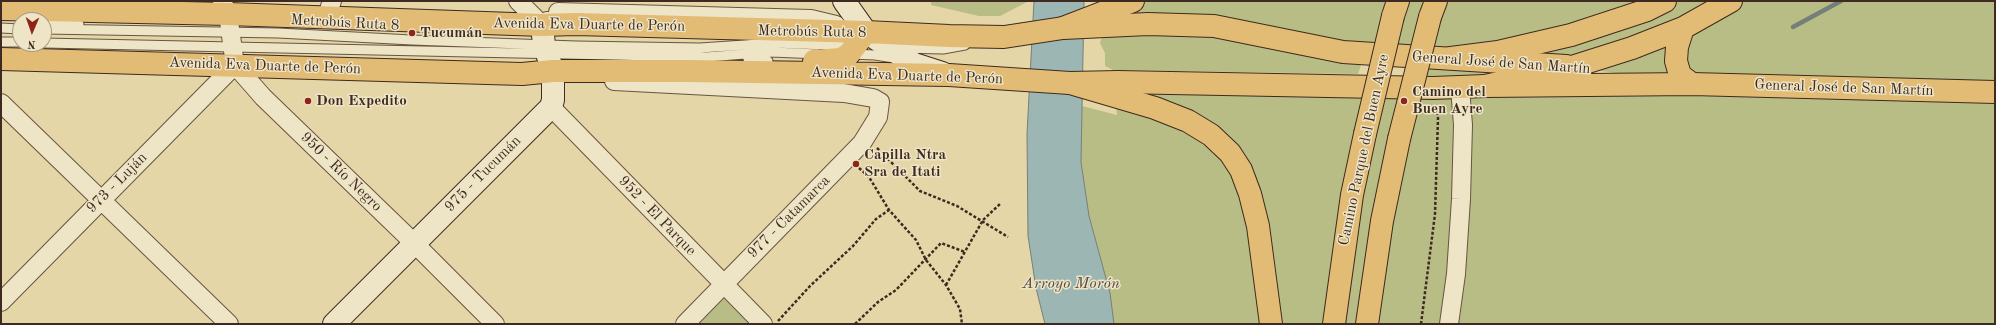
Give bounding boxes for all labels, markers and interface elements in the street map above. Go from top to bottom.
street label: Metrobús Ruta 8 [290,11,400,35]
north arrow [12,12,52,52]
street label: Avenida Eva Duarte de Perón [493,14,685,36]
street label: Metrobús Ruta 8 [757,22,867,42]
place label: Tucumán [420,24,482,42]
marker: Tucumán [407,28,417,38]
text: N [27,38,36,49]
street label: General José de San Martín [1411,48,1591,78]
street label: Camino Parque del Buen Ayre [1335,53,1393,247]
street label: Avenida Eva Duarte de Perón [169,54,361,78]
street label: Avenida Eva Duarte de Perón [811,64,1003,88]
street label: General José de San Martín [1754,76,1934,100]
place label: Camino del Buen Ayre [1412,83,1486,118]
place label: Don Expedito [316,92,407,110]
marker: Don Expedito [303,96,313,106]
marker: Camino del Buen Ayre [1399,96,1409,106]
street label: 950 - Río Negro [296,128,386,216]
street label: 975 - Tucumán [441,132,525,216]
place label: Capilla Ntra Sra de Itati [864,146,946,181]
street label: 973 - Luján [83,149,151,217]
marker: Capilla Ntra Sra de Itati [851,159,861,169]
street label: 952 - El Parque [614,172,700,260]
street label: 977 - Catamarca [744,172,834,262]
water label: Arroyo Morón [1022,274,1120,294]

